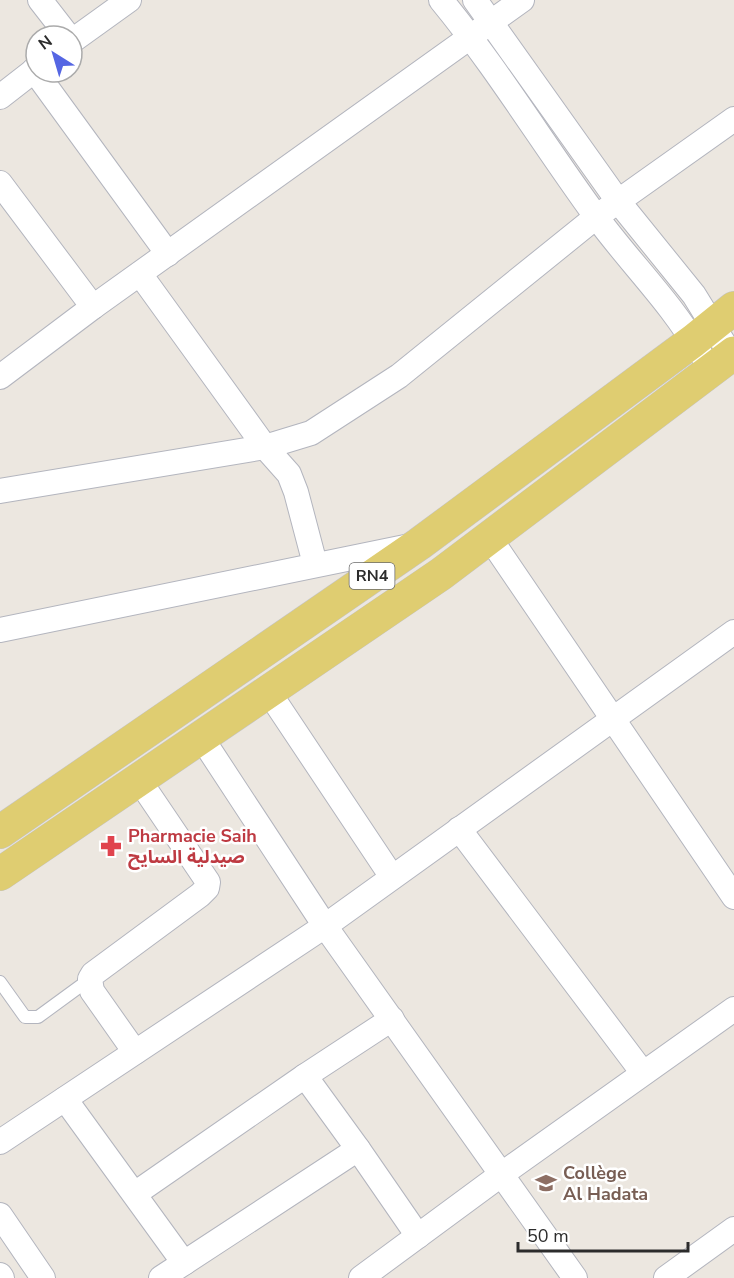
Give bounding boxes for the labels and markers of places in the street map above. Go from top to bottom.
place label: Pharmacie Saih صيدلية السايح [128,824,257,870]
pharmacy icon: Pharmacie Saih صيدلية السايح [99,834,123,858]
place label: Collège Al Hadata [563,1161,648,1206]
school or university icon: Collège Al Hadata [534,1171,558,1195]

